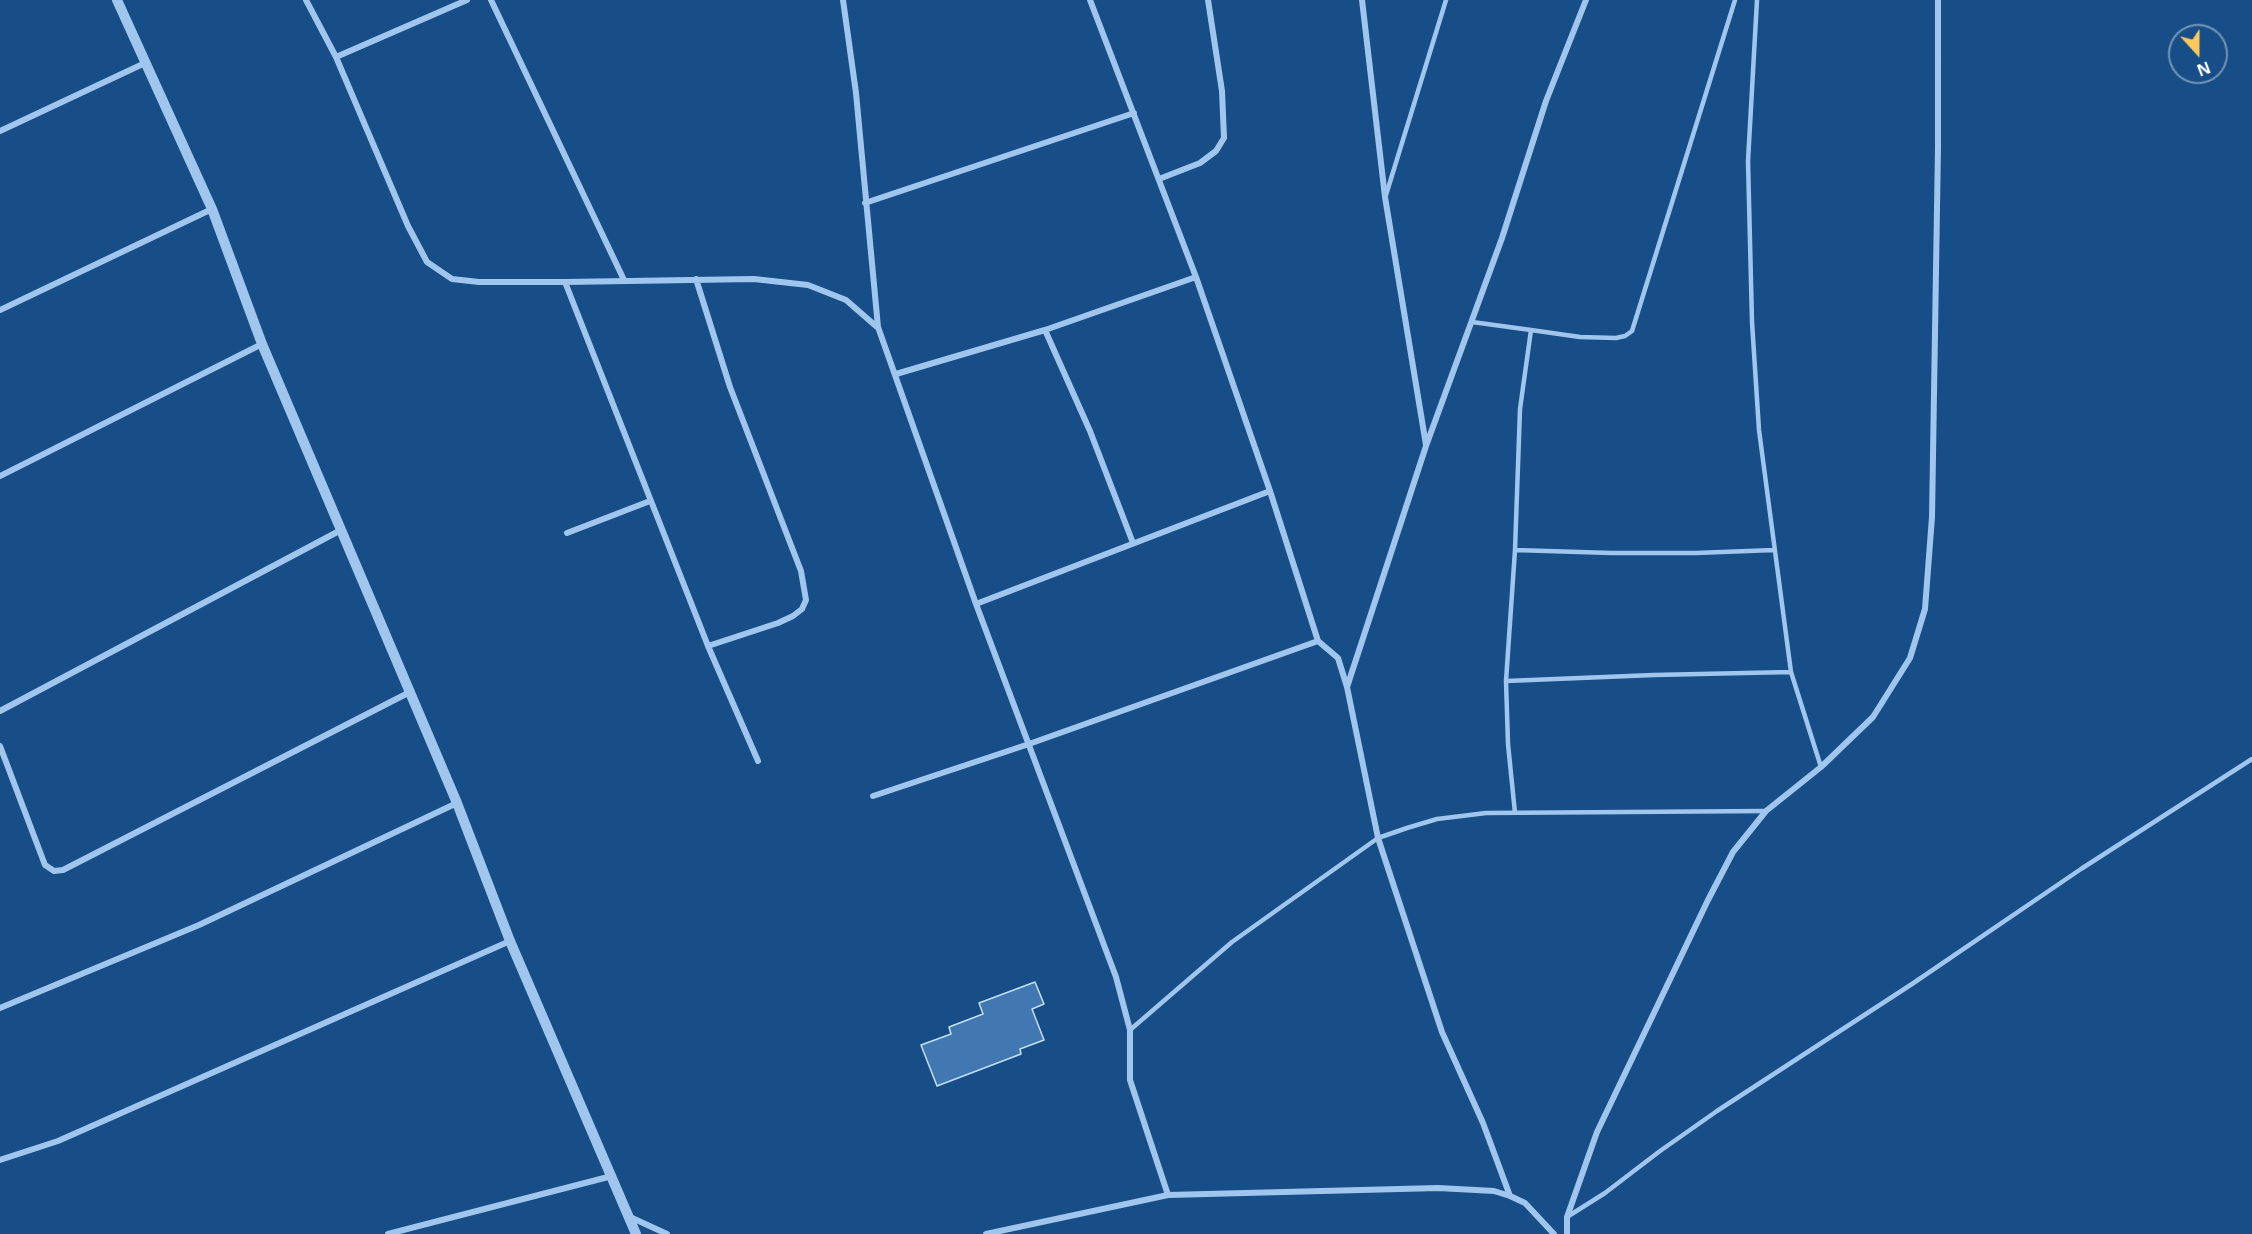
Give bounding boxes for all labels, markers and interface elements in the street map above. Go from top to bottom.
north arrow [2168,24,2228,84]
text: N [2194,56,2214,82]

